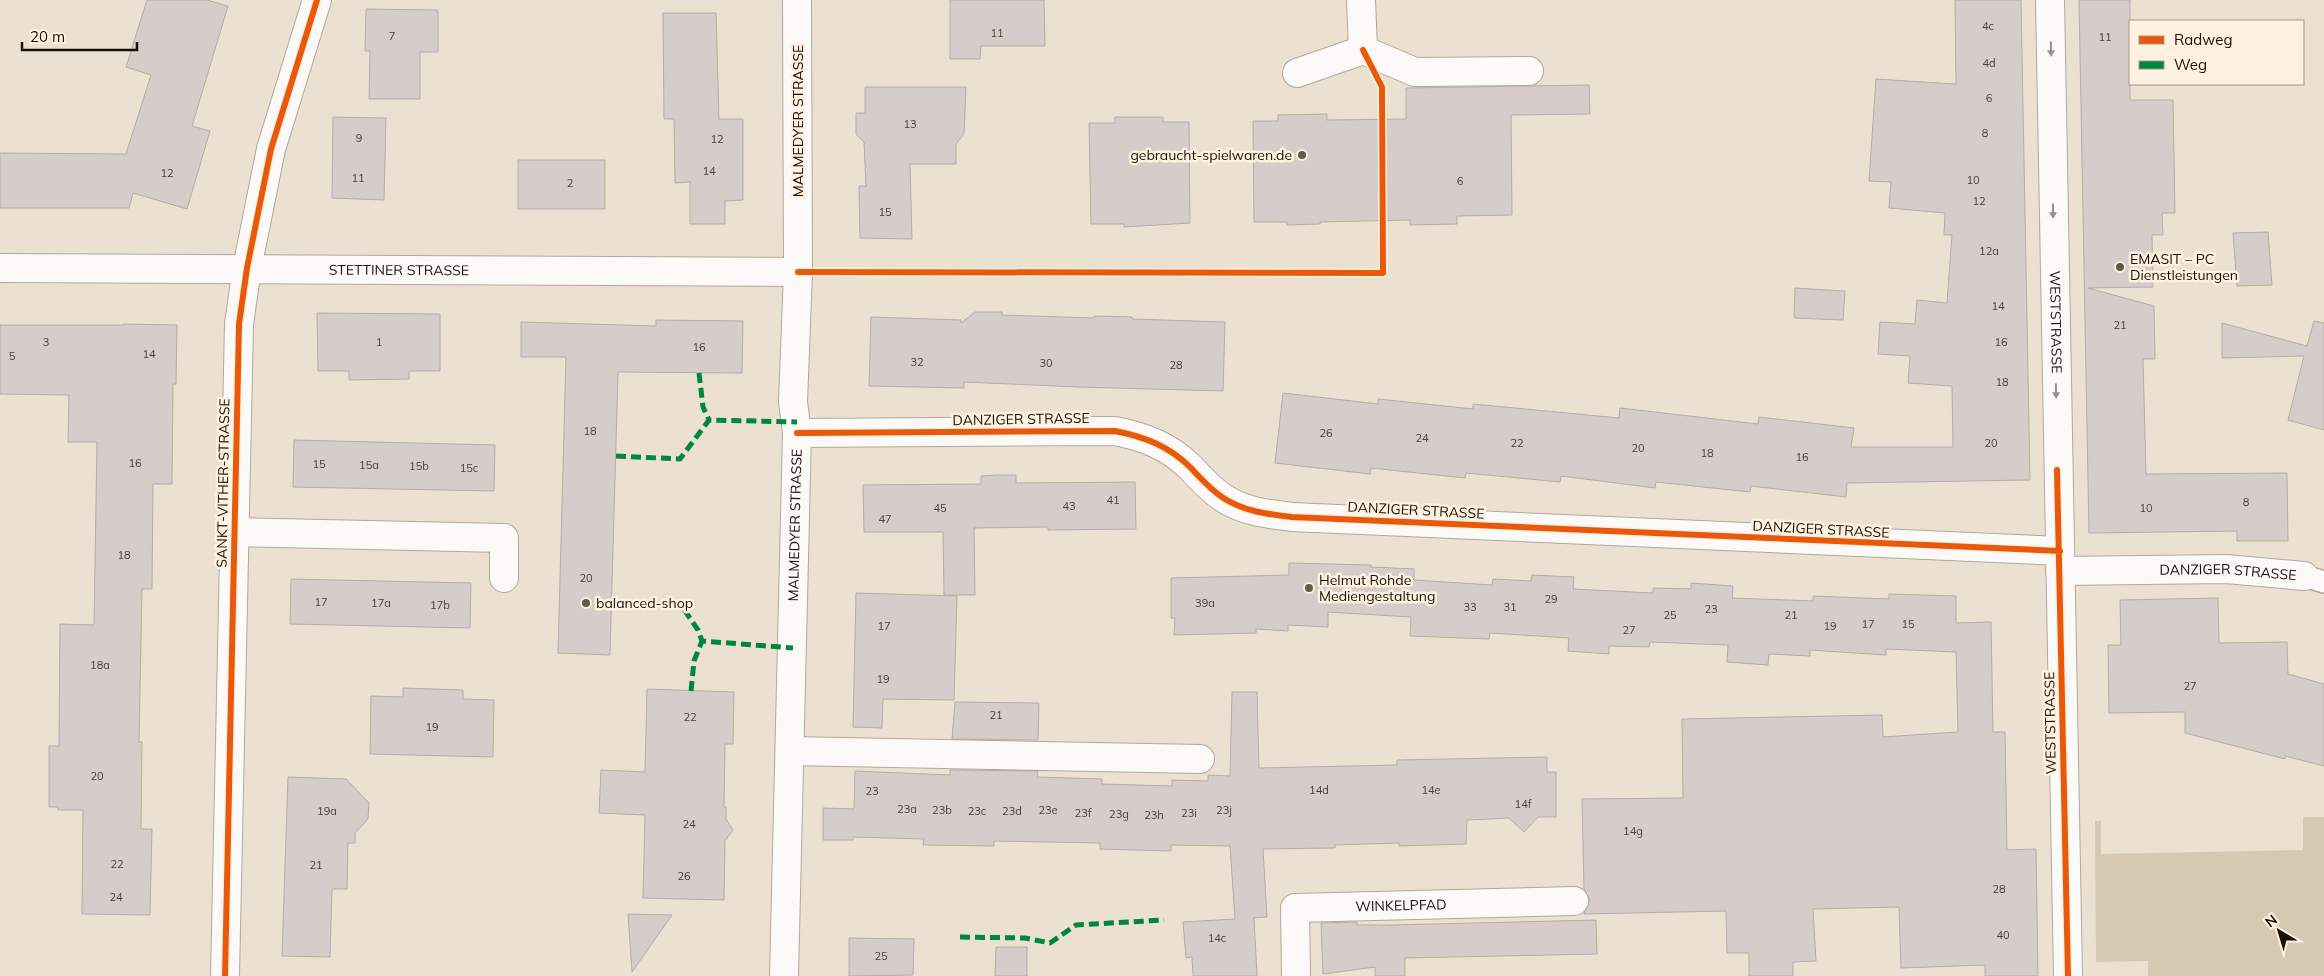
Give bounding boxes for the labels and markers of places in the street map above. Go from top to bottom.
place label: gebraucht-spielwaren.de [1130,146,1292,164]
marker: gebraucht-spielwaren.de [1296,149,1308,161]
place label: EMASIT – PC Dienstleistungen [2130,250,2238,284]
marker: EMASIT – PC Dienstleistungen [2114,261,2126,273]
place label: Helmut Rohde Mediengestaltung [1319,571,1435,605]
marker: Helmut Rohde Mediengestaltung [1303,582,1315,594]
place label: balanced-shop [596,594,693,612]
marker: balanced-shop [580,597,592,609]

